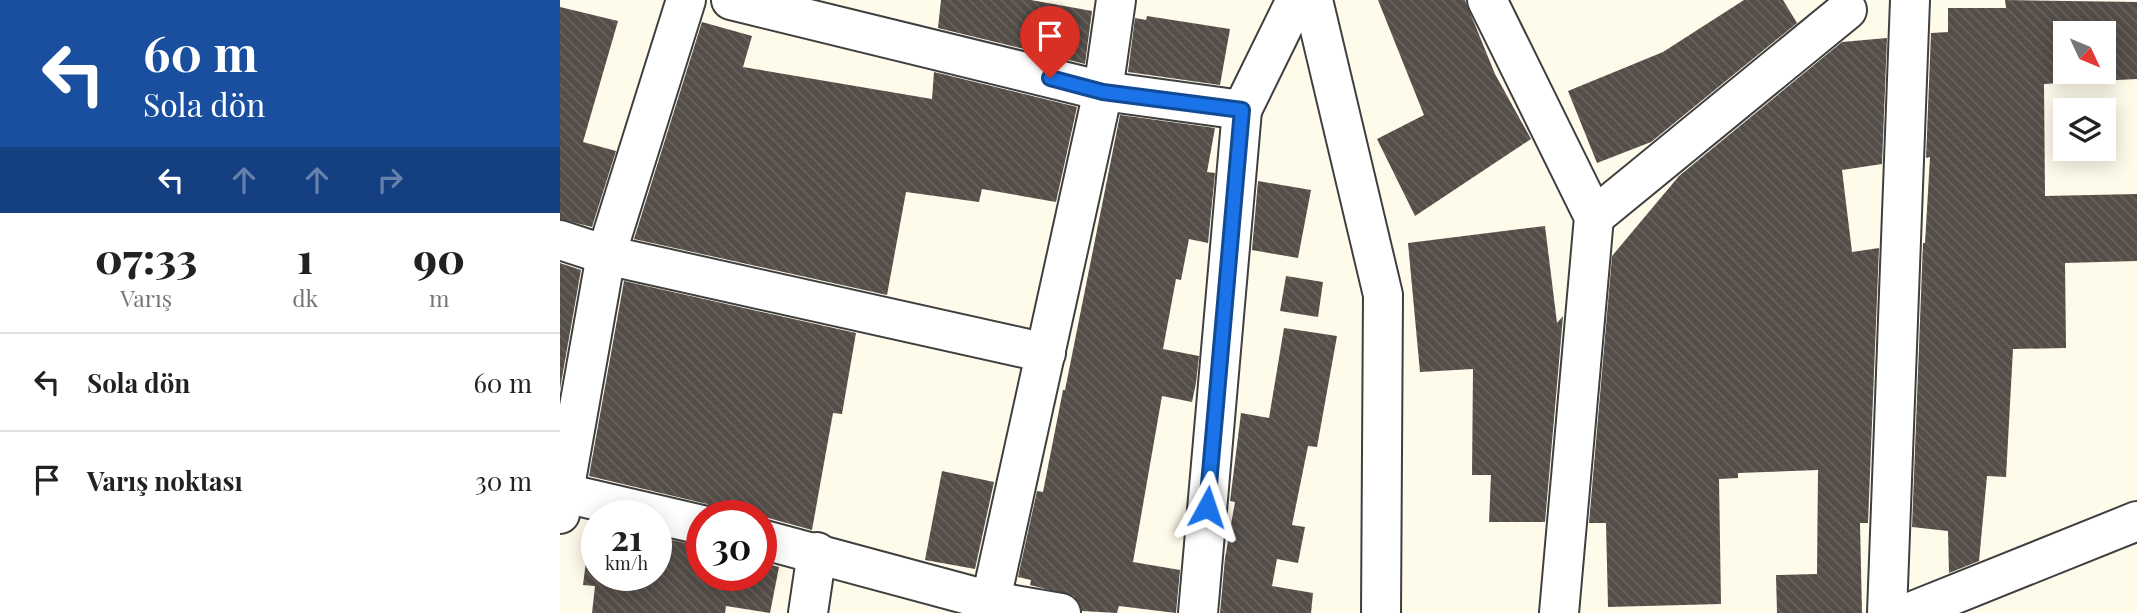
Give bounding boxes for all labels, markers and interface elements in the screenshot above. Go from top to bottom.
pin [1020,6,1080,78]
icon: arrive [1031,17,1069,55]
text: 60 m [143,19,258,84]
north arrow [2053,21,2116,84]
map controls [2053,21,2116,161]
icon: left [28,28,119,119]
text: Sola dön [143,82,265,125]
button: layers [2053,98,2116,161]
icon: left [152,161,190,199]
icon: ahead [225,161,263,199]
icon: ahead [298,161,336,199]
icon: right [371,161,409,199]
text: 07:33 [95,229,197,285]
text: 1 [297,229,313,285]
text: 90 [413,229,465,285]
text: Varış [120,282,172,313]
text: dk [292,282,318,313]
text: m [429,282,449,313]
icon: left [28,363,66,401]
text: Sola dön [87,365,190,400]
text: 60 m [473,365,532,400]
icon: arrive [28,461,66,499]
text: Varış noktası [87,463,243,498]
text: 30 m [475,463,532,498]
position arrow [1170,470,1244,544]
speed limit sign: 30 [686,500,777,591]
text: 21 [611,513,642,560]
text: km/h [605,551,648,575]

